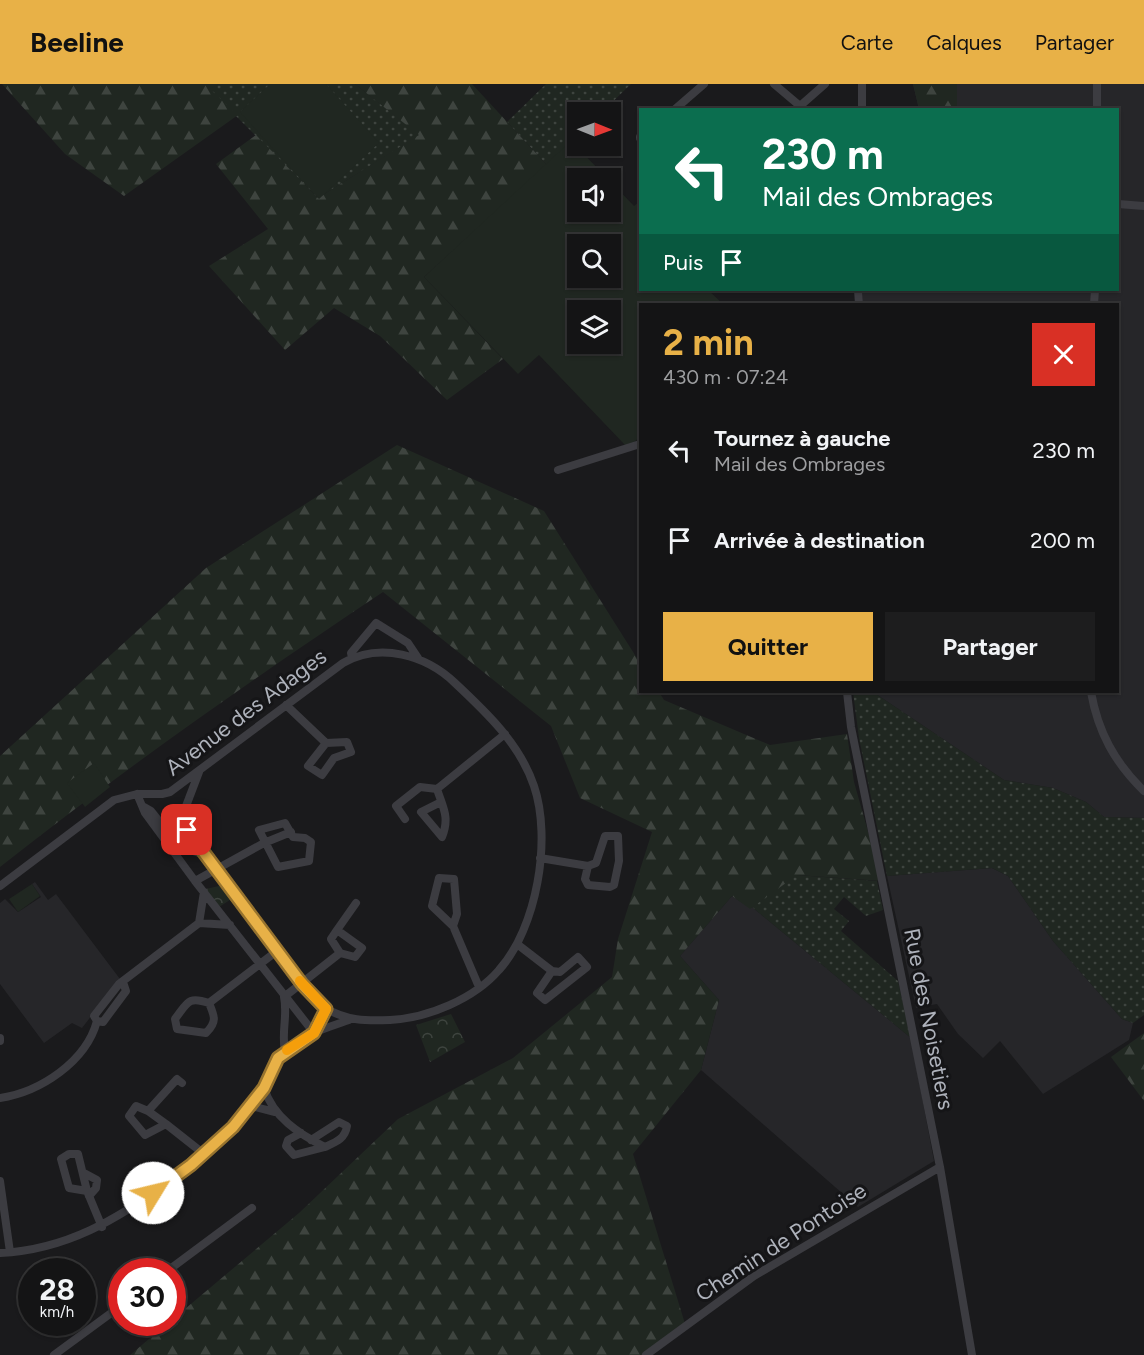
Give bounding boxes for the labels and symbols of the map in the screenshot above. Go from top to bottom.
north arrow [567,102,621,156]
street label: Avenue des Adages [160,643,332,781]
pin [161,804,212,855]
street label: Rue des Noisetiers [898,926,960,1112]
position arrow [121,1161,185,1225]
street label: Chemin de Pontoise [691,1177,871,1307]
speed limit sign: 30 [108,1258,186,1336]

